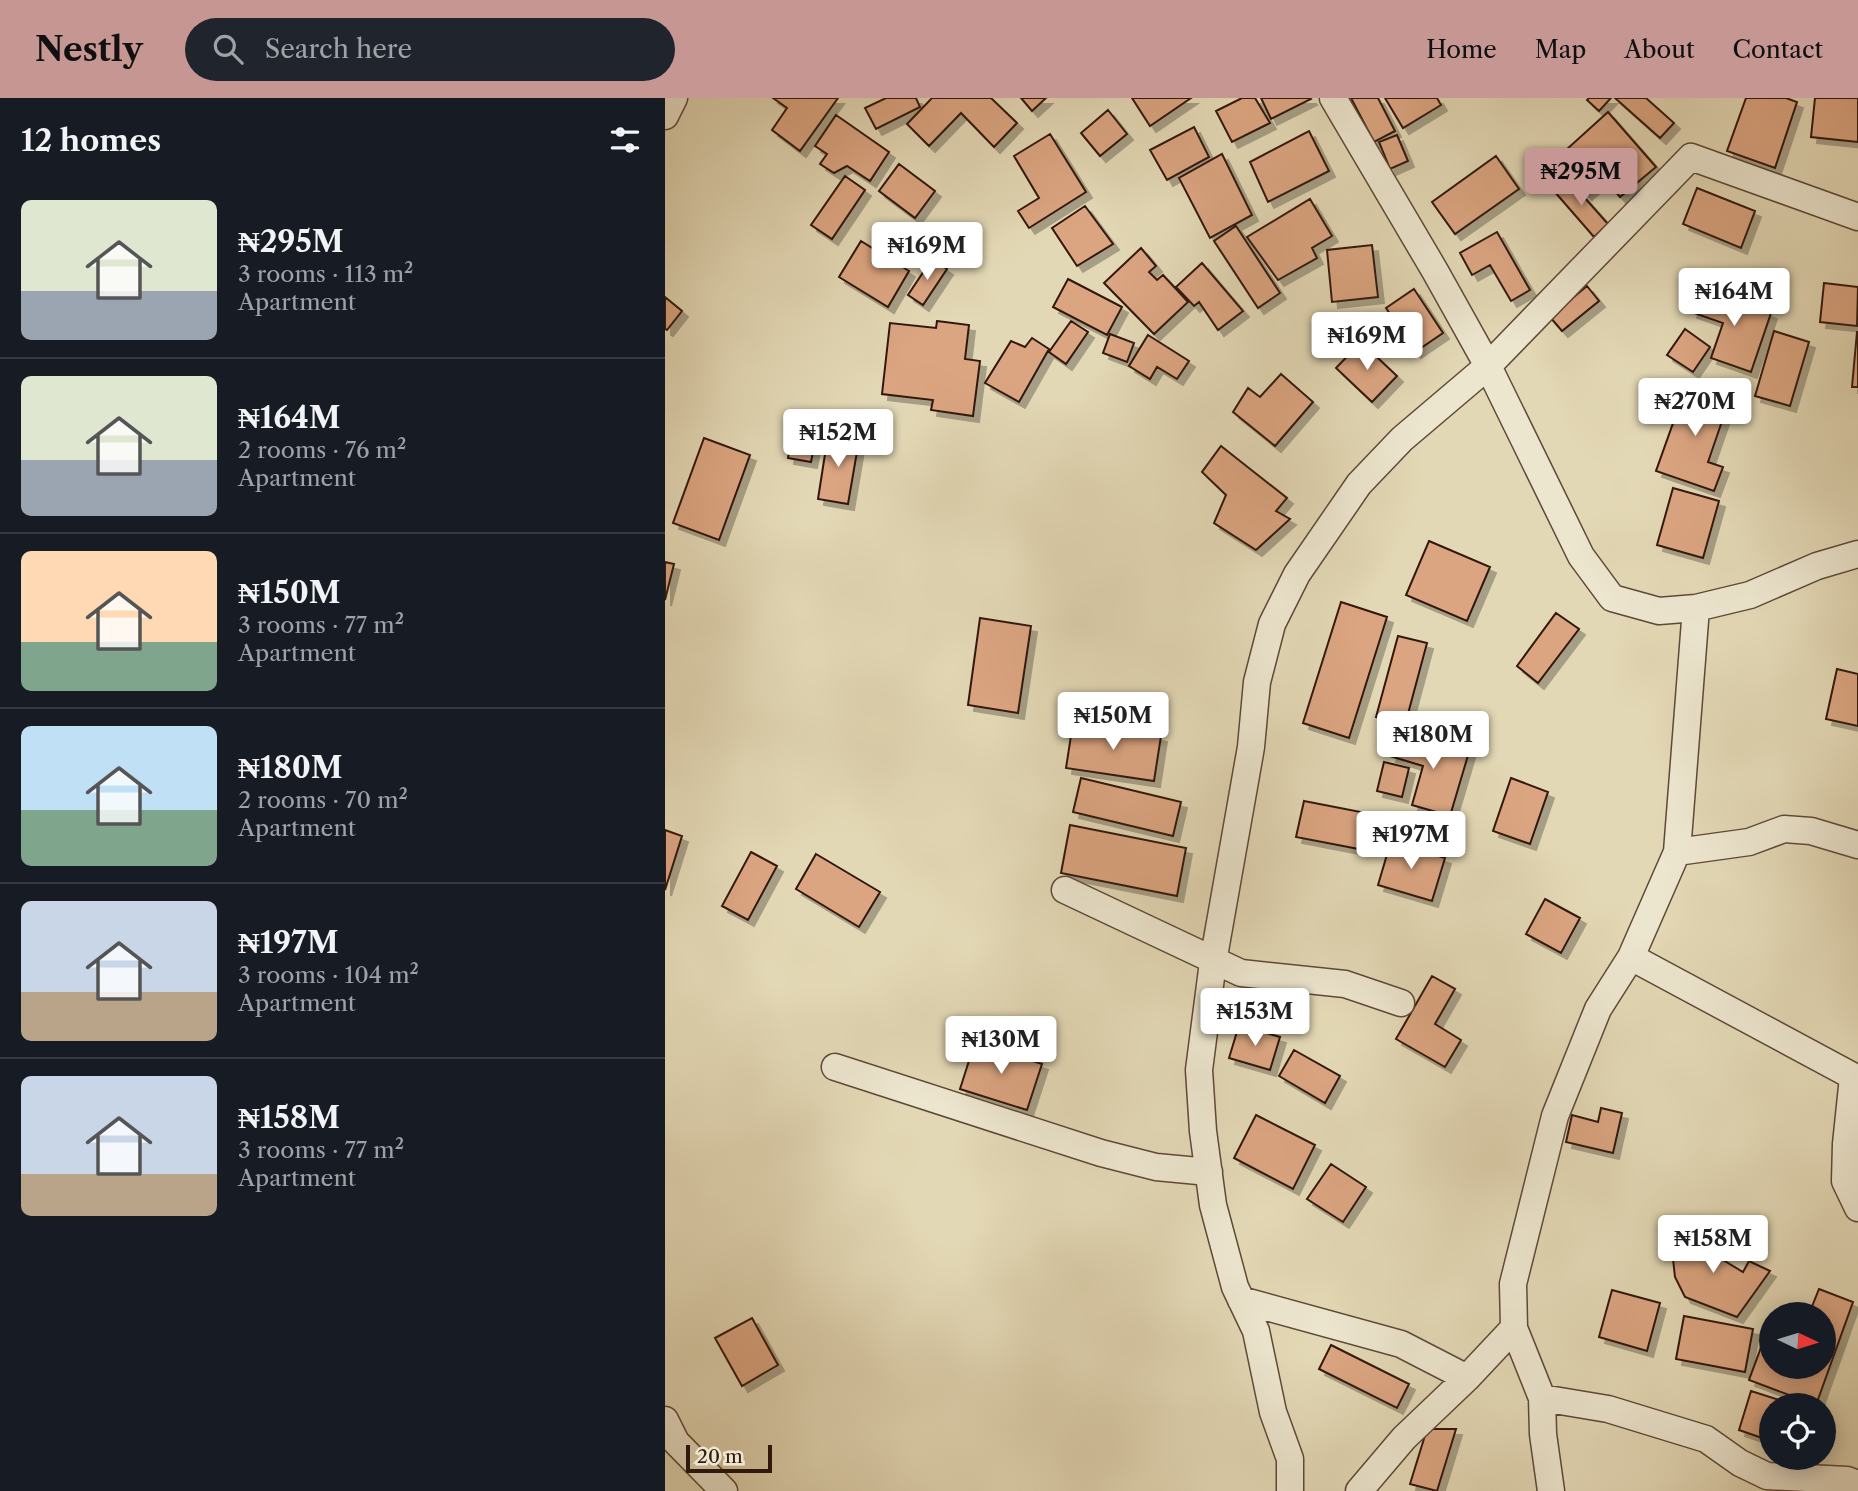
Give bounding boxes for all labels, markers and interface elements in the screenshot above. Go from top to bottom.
search box [185,18,675,81]
text: Nestly [35,29,143,70]
icon: search [209,30,247,68]
text: Search here [265,33,412,65]
text: Home [1426,35,1497,64]
text: Map [1535,35,1586,64]
text: About [1624,35,1695,64]
text: Contact [1733,35,1823,64]
icon: filters [606,121,644,159]
text: 12 homes [21,122,161,159]
pin: ₦295M [1532,148,1630,208]
text: ₦295M [1540,157,1622,185]
pin: ₦169M [878,222,976,282]
text: ₦295M [238,223,344,260]
icon: home [77,228,161,312]
text: ₦169M [888,231,966,259]
text: 3 rooms · 113 m² [238,260,414,288]
pin: ₦164M [1685,268,1783,328]
text: ₦164M [1695,277,1773,305]
text: Apartment [238,288,356,316]
pin: ₦169M [1318,313,1416,372]
text: ₦169M [1328,321,1406,349]
pin: ₦270M [1646,378,1744,438]
text: ₦270M [1654,387,1736,415]
text: ₦164M [238,399,341,436]
icon: home [77,404,161,488]
pin: ₦152M [789,410,887,469]
text: ₦152M [799,418,877,446]
text: 2 rooms · 76 m² [238,436,406,464]
text: Apartment [238,464,356,492]
text: ₦150M [238,574,341,611]
icon: home [77,579,161,663]
text: 3 rooms · 77 m² [238,611,404,639]
text: Apartment [238,639,356,667]
pin: ₦150M [1064,692,1162,752]
text: ₦150M [1074,701,1152,729]
pin: ₦180M [1384,712,1482,771]
text: ₦180M [1393,720,1473,748]
text: ₦180M [238,749,343,786]
icon: home [77,754,161,838]
text: 2 rooms · 70 m² [238,786,408,814]
pin: ₦197M [1362,812,1460,871]
text: Apartment [238,814,356,842]
text: ₦197M [1372,820,1450,848]
text: ₦197M [238,924,339,961]
icon: home [77,929,161,1013]
text: 3 rooms · 104 m² [238,961,419,989]
pin: ₦153M [1206,988,1304,1048]
text: Apartment [238,989,356,1017]
text: ₦153M [1216,997,1294,1025]
pin: ₦130M [952,1016,1050,1076]
text: ₦130M [961,1025,1041,1053]
text: ₦158M [238,1099,340,1136]
icon: home [77,1104,161,1188]
text: 3 rooms · 77 m² [238,1136,404,1164]
text: Apartment [238,1164,356,1192]
pin: ₦158M [1664,1216,1762,1275]
text: ₦158M [1674,1224,1752,1252]
north arrow [1759,1302,1836,1379]
map controls [1759,1302,1836,1470]
button: locate [1759,1393,1836,1470]
scale bar [686,1442,772,1474]
text: 20 m [697,1445,743,1468]

